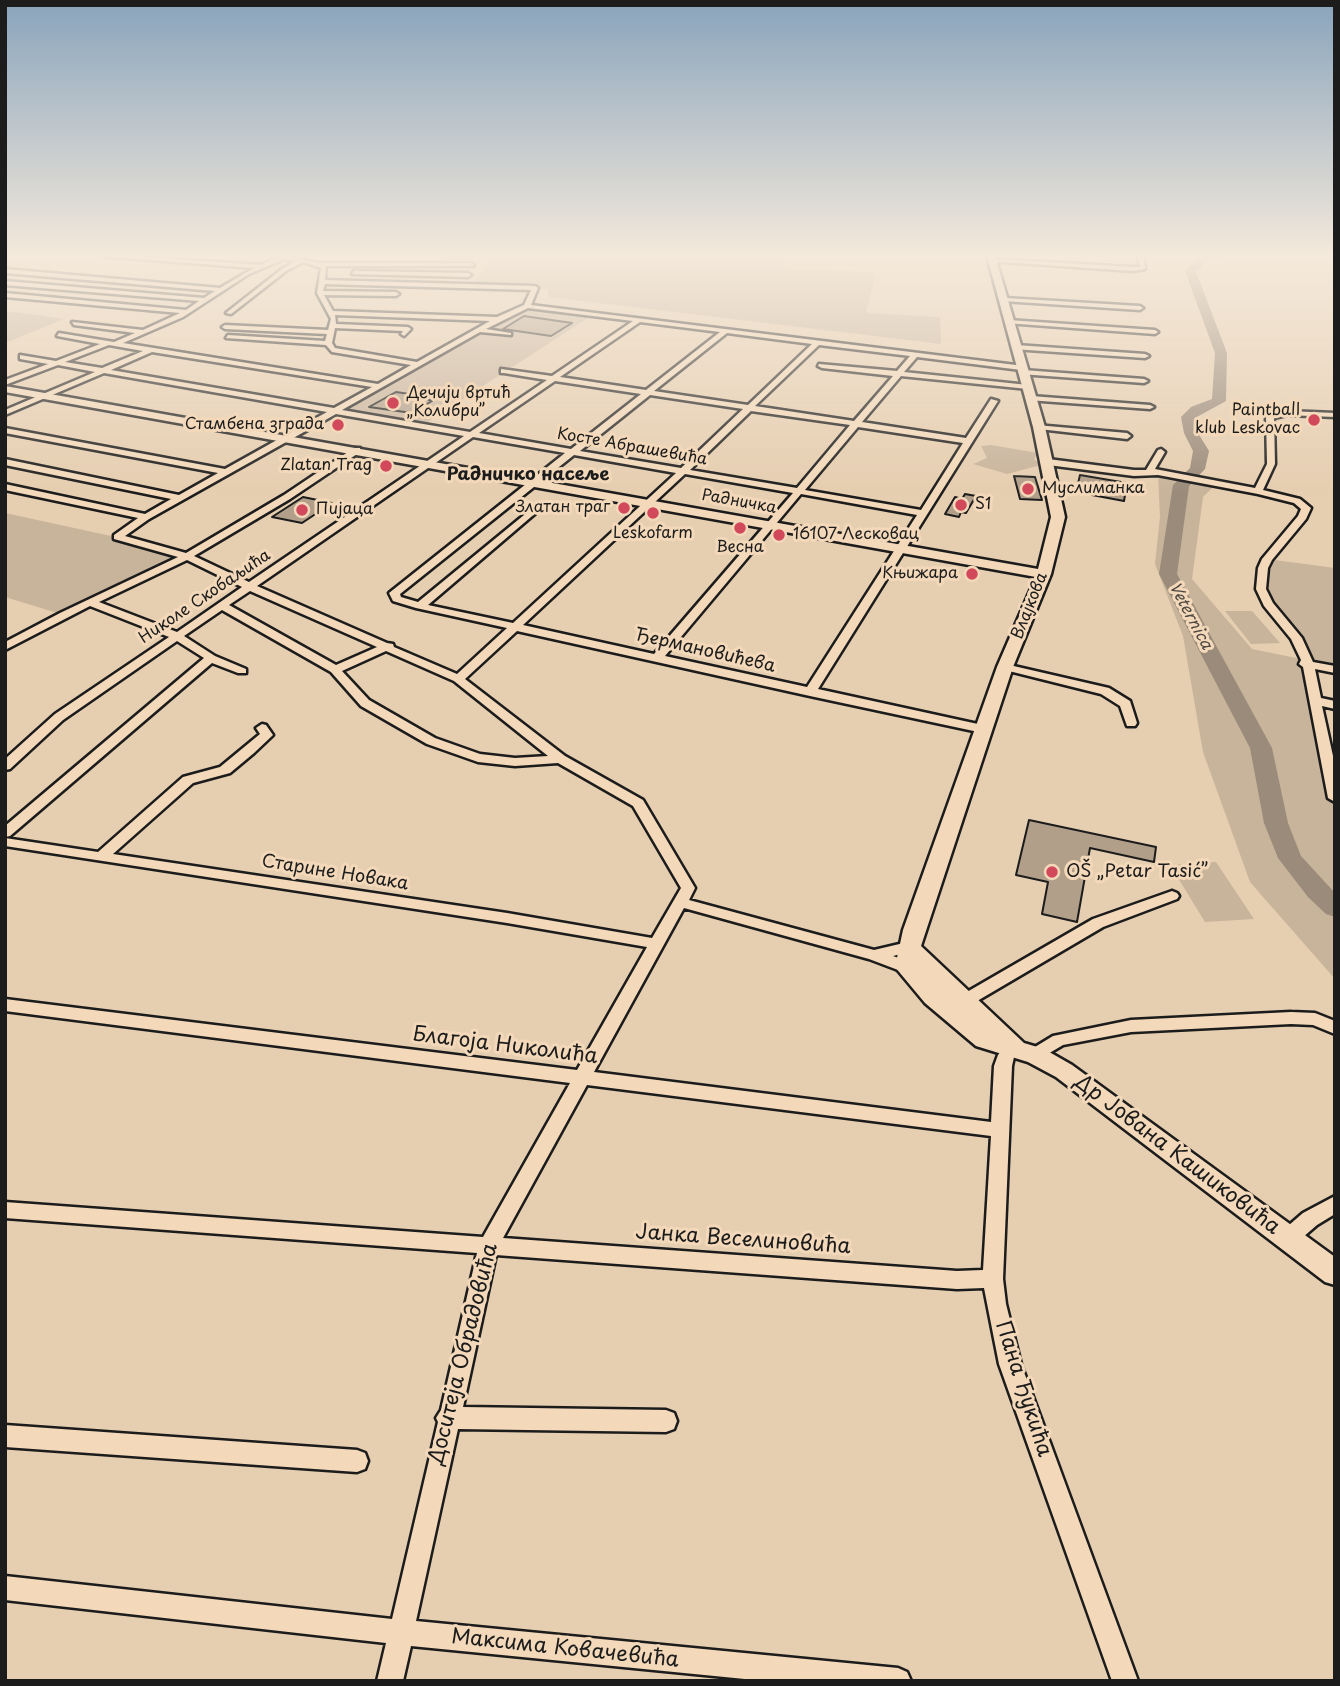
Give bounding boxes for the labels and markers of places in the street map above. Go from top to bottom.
place label: Дечији вртић „Колибри” [407,384,511,422]
marker: Дечији вртић „Колибри” [385,395,401,411]
place label: Paintball klub Leskovac [1195,401,1300,439]
marker: Paintball klub Leskovac [1306,412,1322,428]
place label: Стамбена зграда [185,415,324,435]
marker: Стамбена зграда [330,417,346,433]
place label: Zlatan Trag [280,456,372,476]
marker: Zlatan Trag [378,458,394,474]
place label: Муслиманка [1042,479,1145,499]
marker: Муслиманка [1020,481,1036,497]
place label: S1 [975,495,991,515]
marker: S1 [953,497,969,513]
place label: Златан траг [516,498,610,518]
place label: Пијаца [316,500,373,520]
marker: Златан траг [616,500,632,516]
marker: Пијаца [294,502,310,518]
marker: Leskofarm [645,505,661,521]
marker: Весна [732,520,748,536]
place label: Leskofarm [613,524,693,544]
place label: 16107 Лесковац [793,525,919,545]
marker: 16107 Лесковац [771,527,787,543]
place label: Весна [716,538,764,558]
place label: Књижара [882,564,958,584]
marker: Књижара [964,566,980,582]
place label: OŠ „Petar Tasić” [1066,861,1208,883]
marker: OŠ „Petar Tasić” [1044,864,1060,880]

